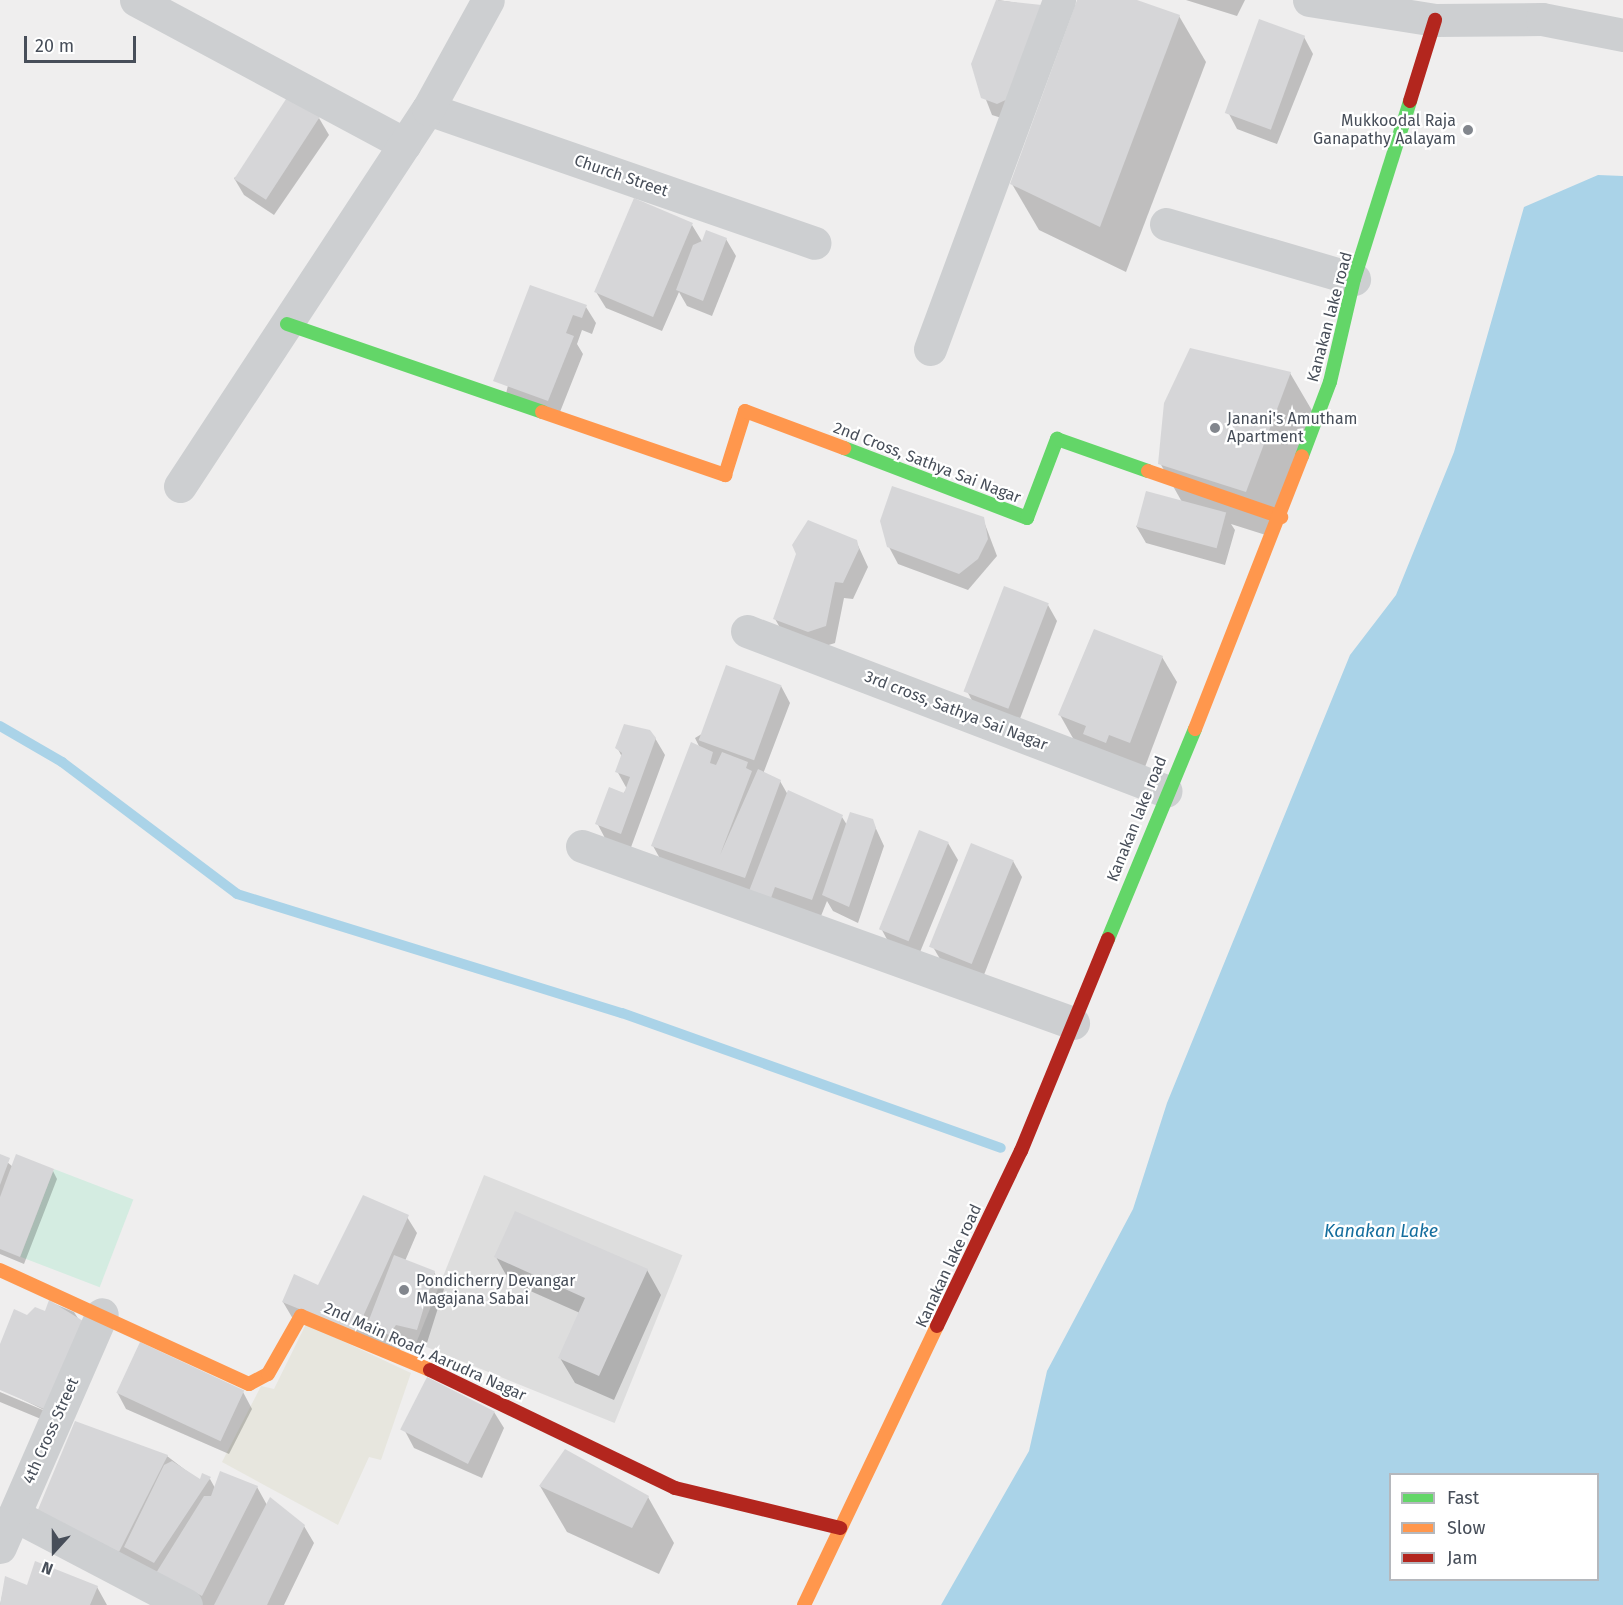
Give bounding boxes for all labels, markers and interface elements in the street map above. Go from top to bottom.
scale bar [27,24,140,62]
text: 20 m [35,35,74,57]
place label: Mukkoodal Raja Ganapathy Aalayam [1313,111,1456,149]
marker: Mukkoodal Raja Ganapathy Aalayam [1461,123,1475,137]
street label: Church Street [572,151,670,201]
street label: Kanakan lake road [1303,250,1357,384]
place label: Janani's Amutham Apartment [1227,409,1357,447]
street label: 2nd Cross, Sathya Sai Nagar [831,418,1023,508]
marker: Janani's Amutham Apartment [1208,421,1222,435]
street label: 3rd cross, Sathya Sai Nagar [862,667,1050,755]
street label: Kanakan lake road [1103,753,1171,885]
street label: Kanakan lake road [912,1201,986,1331]
water label: Kanakan Lake [1324,1220,1438,1242]
place label: Pondicherry Devangar Magajana Sabai [416,1271,575,1309]
marker: Pondicherry Devangar Magajana Sabai [397,1283,411,1297]
street label: 2nd Main Road, Aarudra Nagar [321,1299,529,1405]
street label: 4th Cross Street [19,1375,83,1487]
legend [1389,1473,1599,1581]
text: Fast [1447,1487,1479,1509]
text: Slow [1447,1517,1485,1539]
north arrow [24,1521,84,1581]
text: Jam [1447,1547,1478,1569]
text: N [39,1558,56,1579]

